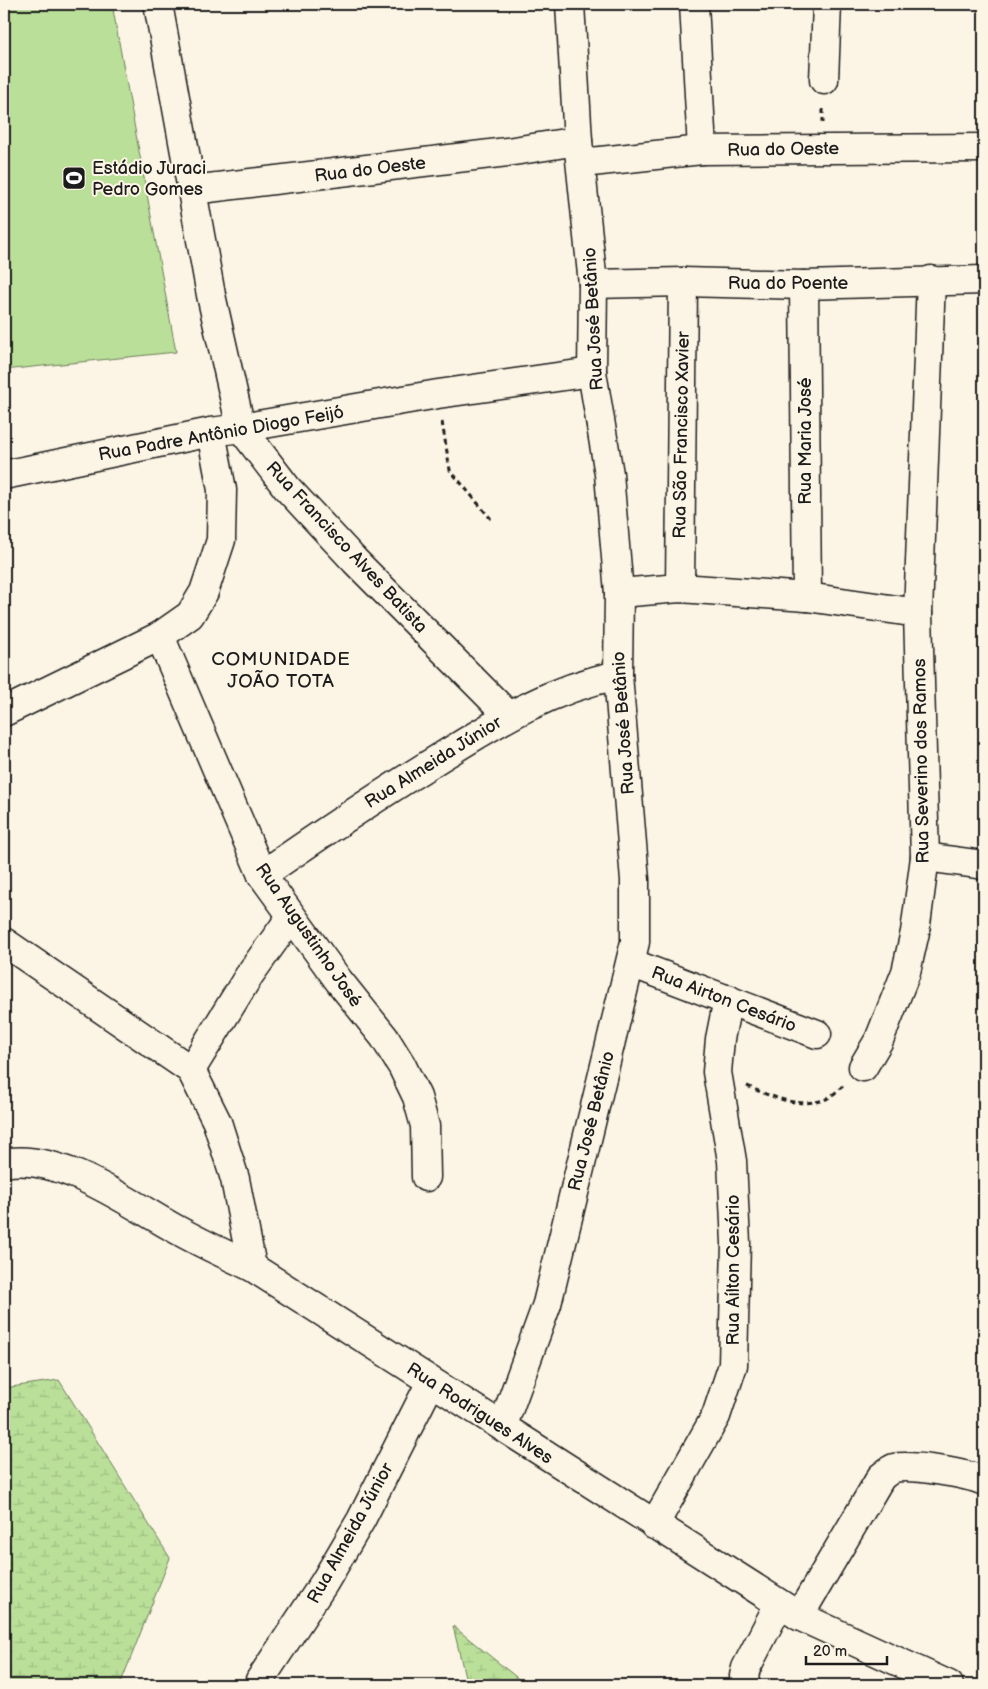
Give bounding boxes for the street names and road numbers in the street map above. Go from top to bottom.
street label: Rua do Oeste [727,138,839,161]
street label: Rua do Oeste [313,152,427,187]
street label: Rua José Betânio [579,247,608,391]
street label: Rua do Poente [728,273,849,294]
street label: Rua São Francisco Xavier [669,331,694,539]
street label: Rua Maria José [795,377,816,505]
street label: Rua Padre Antônio Diogo Feijó [97,402,346,465]
street label: Rua Francisco Alves Batista [262,457,432,637]
street label: Rua José Betânio [608,651,639,795]
street label: Rua Severino dos Ramos [909,658,934,864]
street label: Rua Almeida Júnior [361,712,506,813]
street label: Rua Augustinho José [251,859,366,1011]
street label: Rua Airton Cesário [648,962,799,1037]
street label: Rua José Betânio [564,1049,619,1193]
street label: Rua Aílton Cesário [723,1195,744,1345]
street label: Rua Rodrigues Alves [403,1358,557,1469]
street label: Rua Almeida Júnior [303,1459,398,1607]

